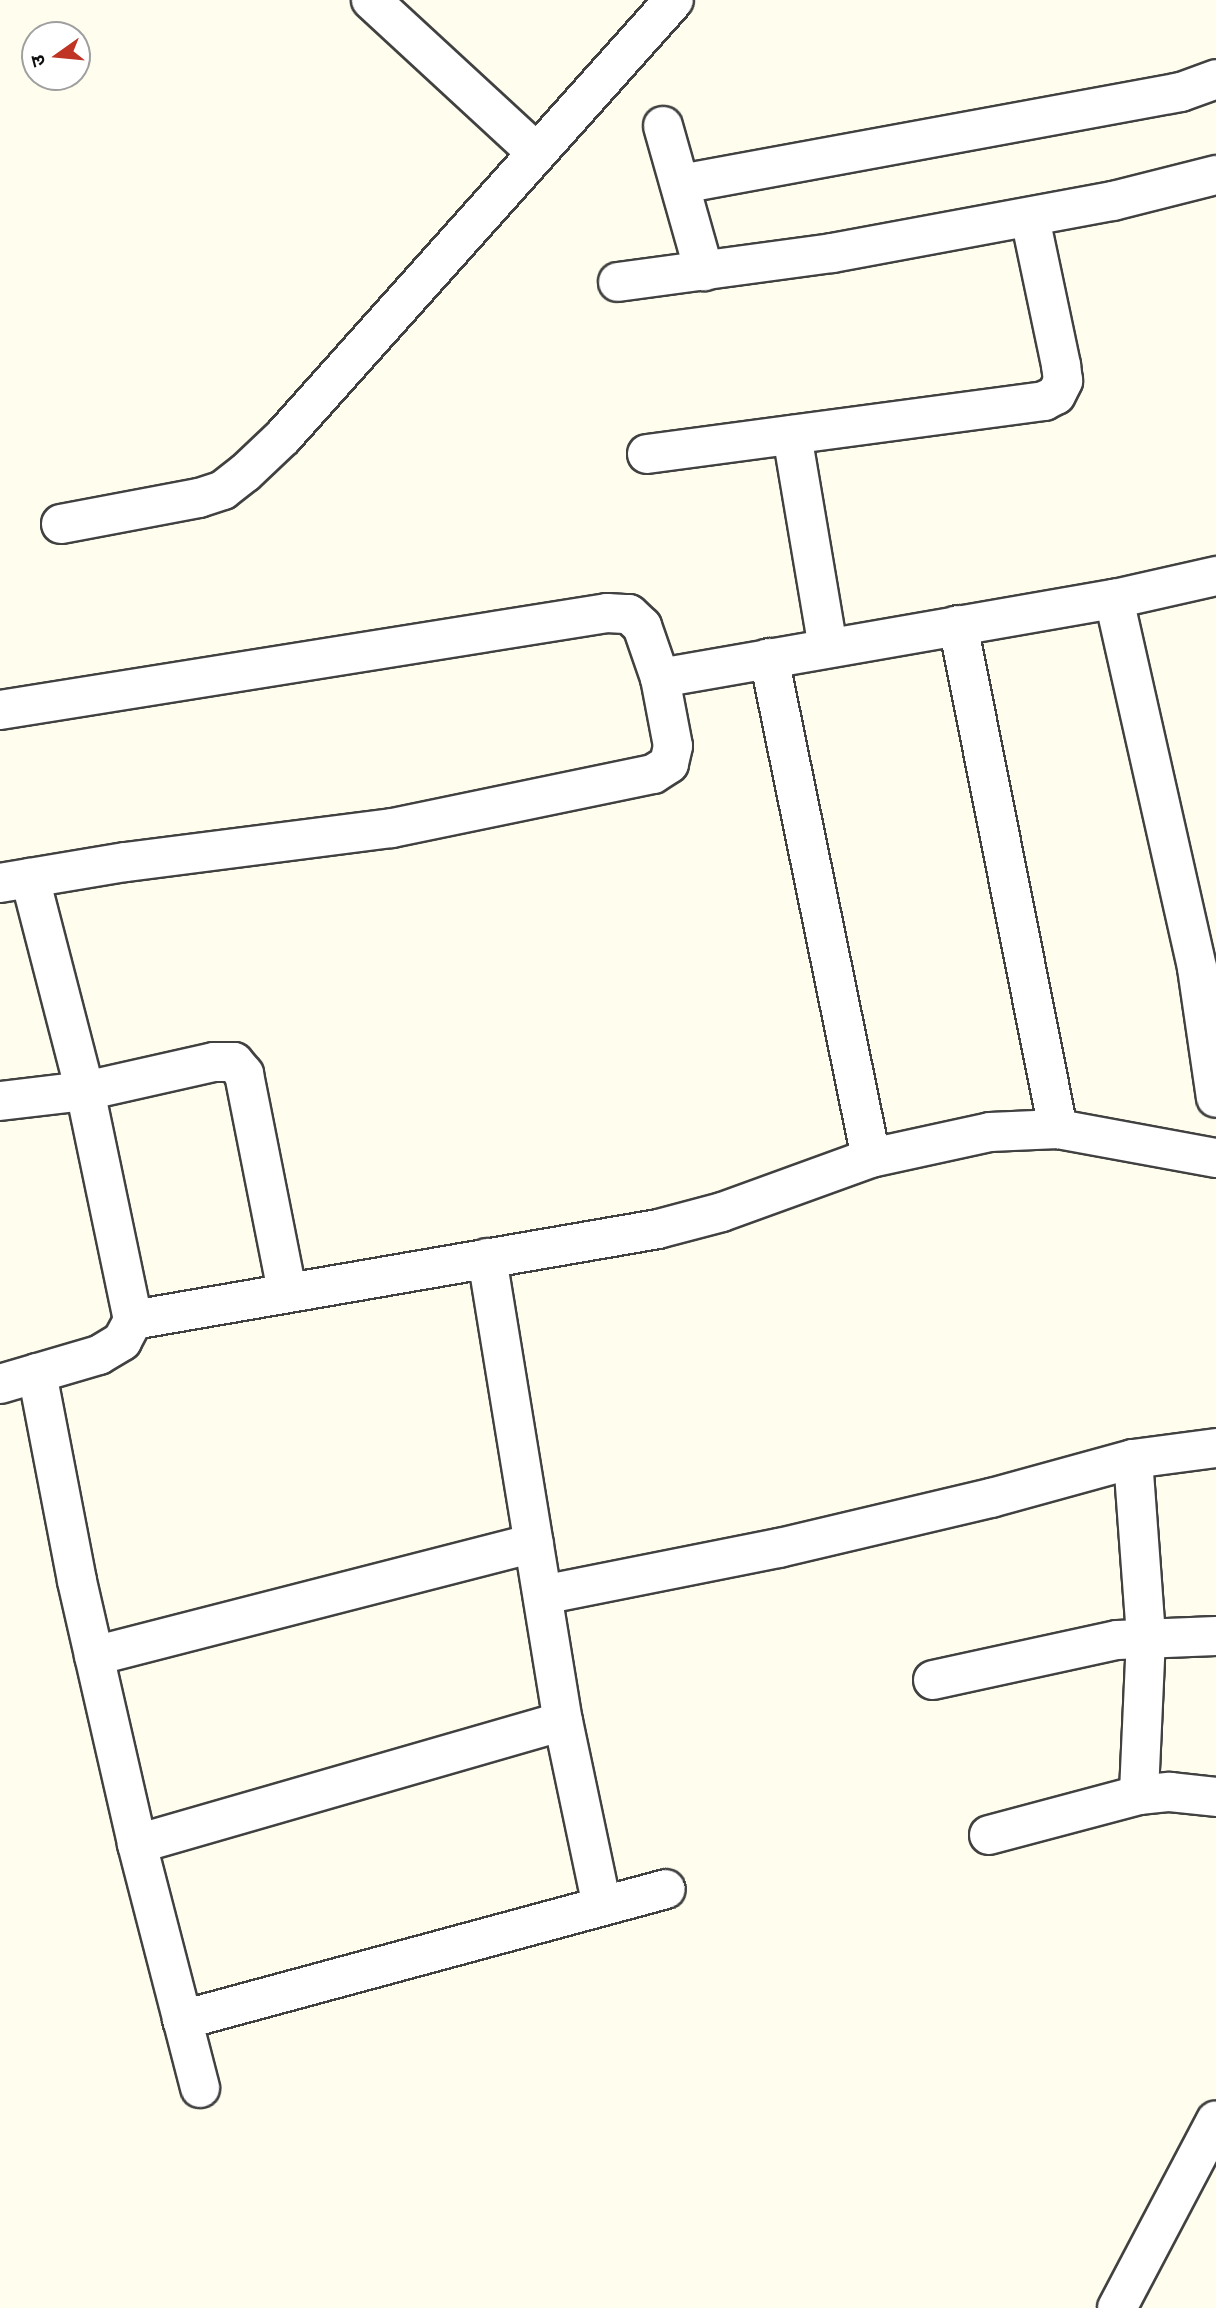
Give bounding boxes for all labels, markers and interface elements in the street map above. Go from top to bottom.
north arrow [21,21,91,91]
text: उ [24,52,52,70]

